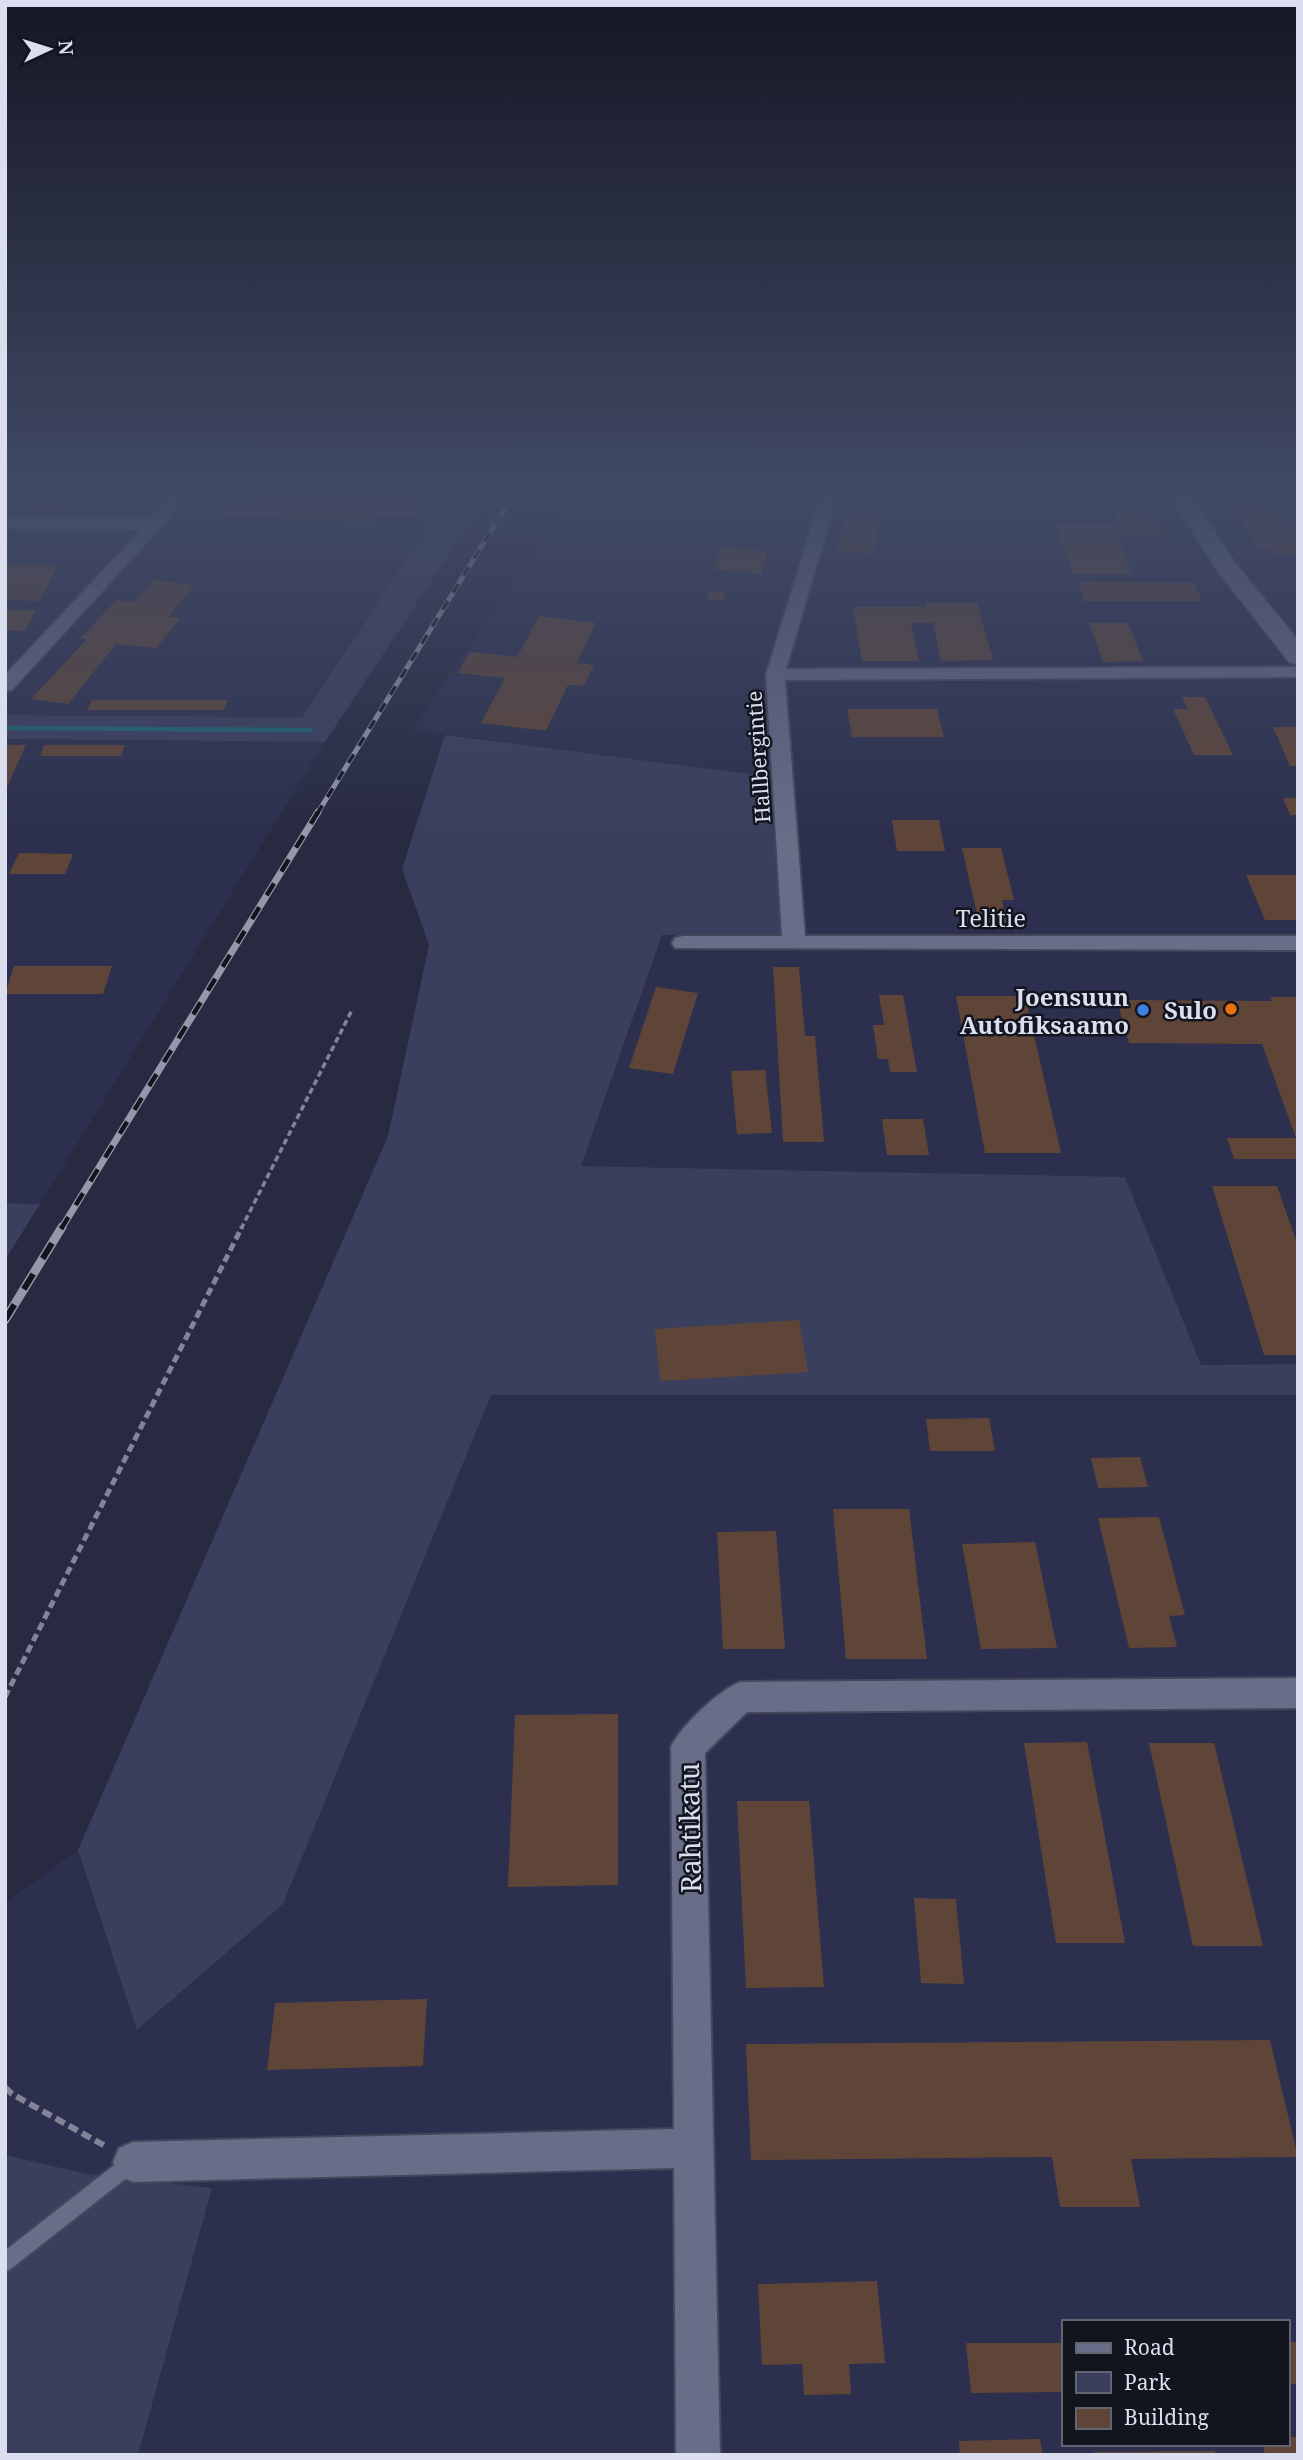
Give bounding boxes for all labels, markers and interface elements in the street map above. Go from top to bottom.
north arrow [14,14,84,84]
text: N [52,39,79,56]
street label: Hallbergintie [739,690,777,824]
street label: Telitie [956,901,1026,934]
place label: Joensuun Autofiksaamo [960,980,1129,1041]
place label: Sulo [1164,993,1217,1026]
marker: Sulo [1223,1001,1239,1017]
marker: Joensuun Autofiksaamo [1135,1002,1151,1018]
street label: Rahtikatu [669,1762,709,1894]
legend [1062,2320,1289,2446]
text: Road [1124,2333,1175,2361]
text: Park [1124,2368,1171,2396]
text: Building [1124,2403,1209,2431]

